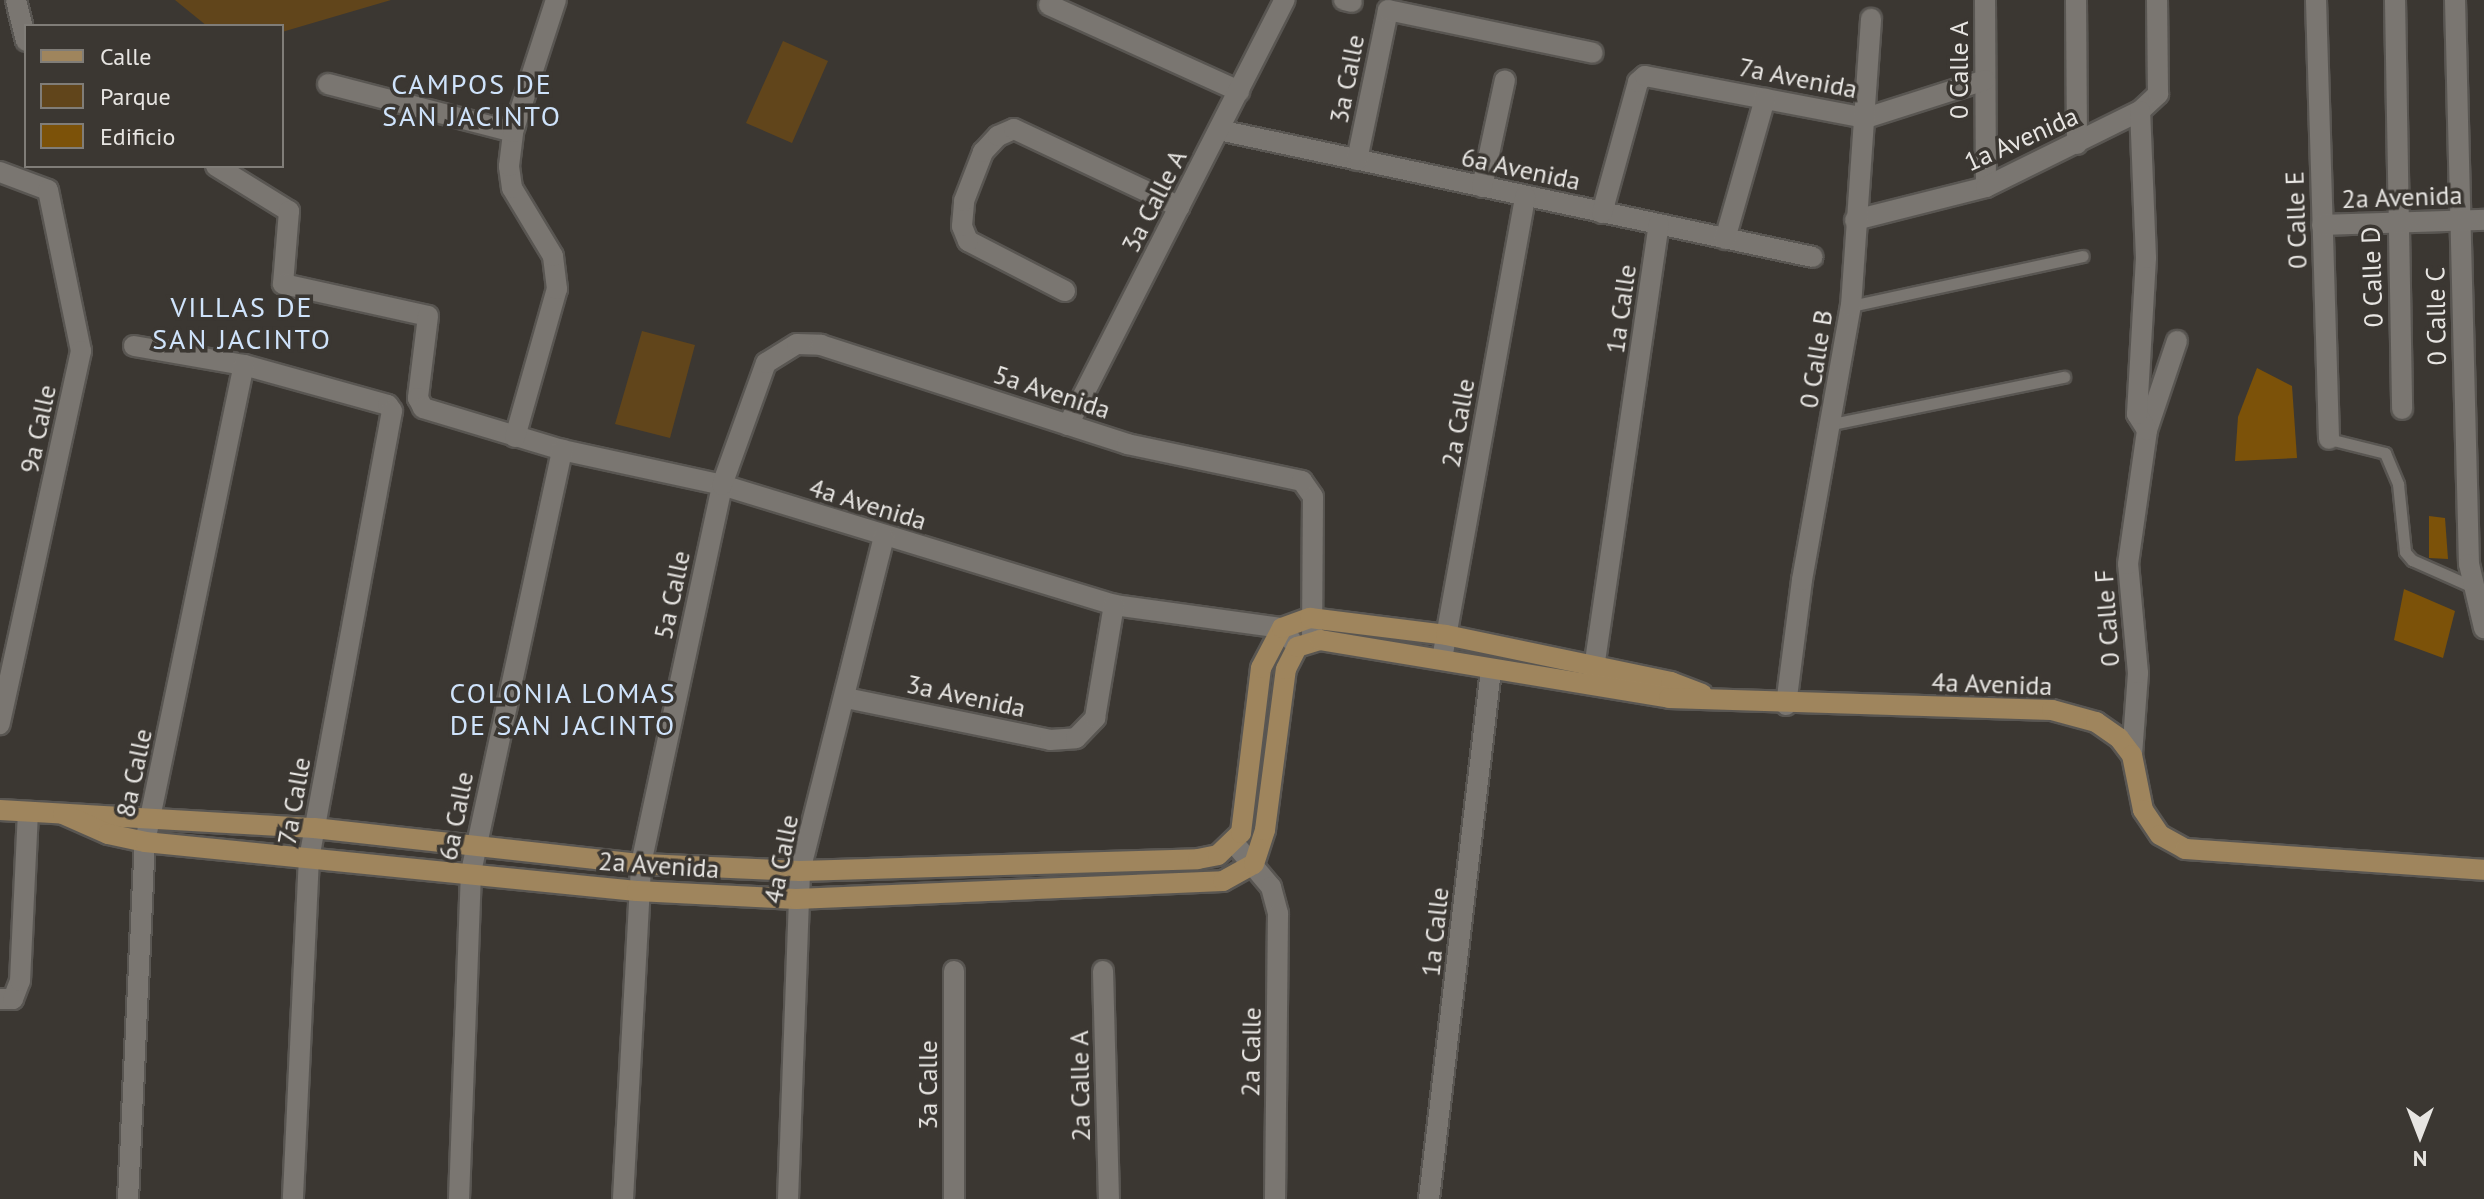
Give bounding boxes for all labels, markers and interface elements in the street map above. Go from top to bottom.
street label: 0 Calle A [1943,21,1975,119]
legend [24,24,284,168]
street label: 3a Calle [1323,32,1371,126]
text: Calle [100,41,151,72]
street label: 7a Avenida [1736,51,1860,105]
district label: CAMPOS DE SAN JACINTO [382,67,562,133]
text: Parque [100,81,171,112]
street label: 1a Avenida [1959,100,2083,178]
text: Edificio [100,121,175,152]
street label: 6a Avenida [1458,141,1584,197]
street label: 3a Calle A [1115,144,1193,258]
street label: 0 Calle E [2279,171,2313,269]
street label: 2a Avenida [2341,179,2463,215]
street label: 0 Calle D [2355,226,2389,328]
street label: 1a Calle [1599,262,1643,356]
street label: 0 Calle C [2420,266,2452,366]
district label: VILLAS DE SAN JACINTO [152,290,332,356]
street label: 0 Calle B [1793,308,1839,410]
street label: 5a Avenida [989,358,1115,426]
street label: 2a Calle [1435,376,1481,470]
street label: 9a Calle [13,382,63,476]
street label: 4a Avenida [805,471,931,537]
street label: 5a Calle [647,548,697,642]
street label: 0 Calle F [2088,568,2126,668]
street label: 4a Avenida [1931,666,2053,702]
street label: 3a Avenida [903,668,1029,724]
district label: COLONIA LOMAS DE SAN JACINTO [449,676,677,742]
street label: 8a Calle [109,726,159,820]
street label: 7a Calle [271,755,317,847]
street label: 6a Calle [432,769,480,863]
street label: 4a Calle [757,812,805,906]
street label: 2a Avenida [597,845,721,885]
street label: 1a Calle [1415,886,1455,978]
street label: 2a Calle [1235,1007,1267,1097]
street label: 2a Calle A [1063,1030,1097,1142]
street label: 3a Calle [912,1040,944,1130]
north arrow [2380,1095,2460,1175]
text: N [2413,1145,2427,1173]

